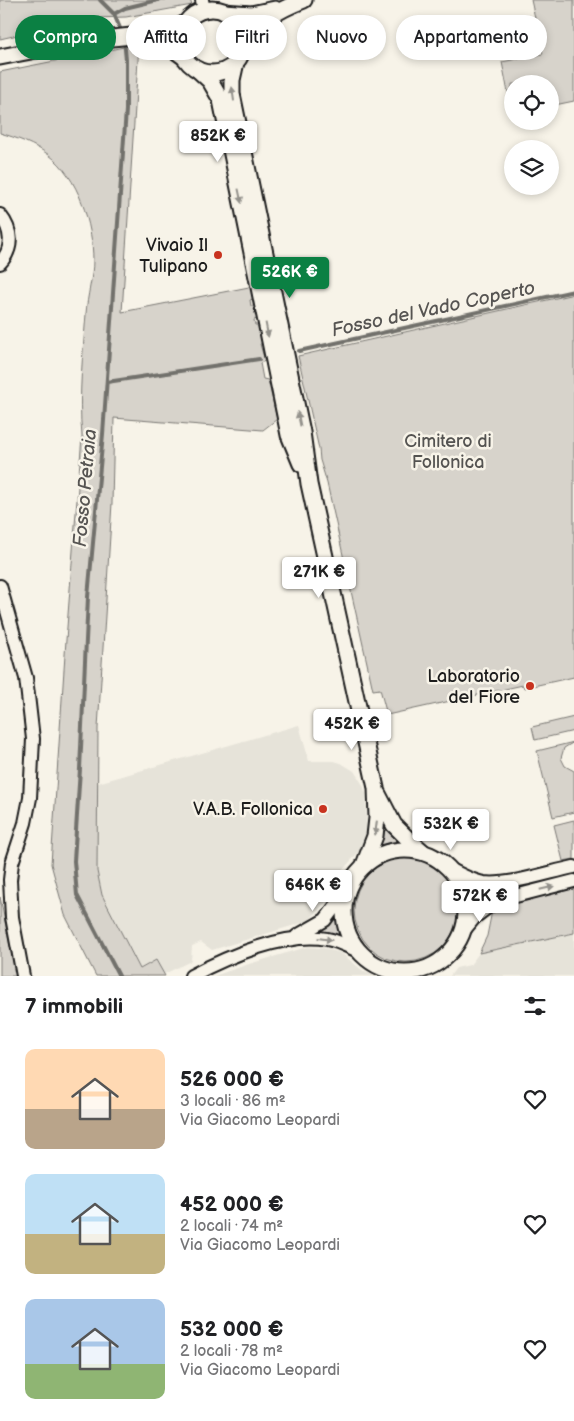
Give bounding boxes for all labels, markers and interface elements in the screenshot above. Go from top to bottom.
chip: Compra [15,15,116,60]
chip: Affitta [126,15,206,60]
chip: Filtri [216,15,287,60]
chip: Nuovo [297,15,386,60]
chip: Appartamento [396,15,547,60]
map controls [504,75,559,195]
button: locate [504,75,559,130]
one-way arrow [229,86,237,102]
pin: 852K € [177,120,259,163]
text: 852K € [190,127,246,146]
button: layers [504,140,559,195]
one-way arrow [237,188,245,204]
place label: Vivaio Il Tulipano [139,235,208,277]
marker: Vivaio Il Tulipano [212,249,224,261]
pin: 526K € [249,256,331,299]
text: 526K € [262,263,318,282]
water label: Fosso del Vado Coperto [329,277,537,342]
one-way arrow [264,322,272,338]
one-way arrow [295,411,303,426]
water label: Fosso Petraia [69,428,102,548]
park label: Cimitero di Follonica [404,431,492,473]
pin: 271K € [278,556,360,599]
text: 271K € [293,563,345,582]
place label: Laboratorio del Fiore [427,666,520,708]
marker: Laboratorio del Fiore [524,680,536,692]
pin: 452K € [311,708,393,751]
text: 452K € [324,715,380,734]
place label: V.A.B. Follonica [193,799,313,820]
marker: V.A.B. Follonica [317,803,329,815]
pin: 532K € [410,808,492,851]
text: 532K € [423,815,479,834]
one-way arrow [372,820,380,836]
pin: 646K € [272,870,354,912]
text: 646K € [285,876,341,895]
pin: 572K € [439,880,521,923]
one-way arrow [539,884,554,892]
text: 572K € [453,887,507,906]
one-way arrow [317,935,333,943]
icon: filters [521,992,549,1020]
text: 7 immobili [25,994,123,1019]
text: 526 000 € [180,1067,284,1092]
icon: home [65,1069,125,1129]
icon: heart [521,1085,549,1113]
text: 3 locali · 86 m² [180,1092,286,1111]
text: Via Giacomo Leopardi [180,1111,340,1130]
text: 452 000 € [180,1192,284,1217]
icon: home [65,1194,125,1254]
icon: heart [521,1210,549,1238]
text: 2 locali · 74 m² [180,1217,283,1236]
text: Via Giacomo Leopardi [180,1236,340,1255]
text: 532 000 € [180,1317,283,1342]
icon: home [65,1319,125,1379]
icon: heart [521,1335,549,1363]
text: 2 locali · 78 m² [180,1342,283,1361]
text: Via Giacomo Leopardi [180,1361,340,1380]

